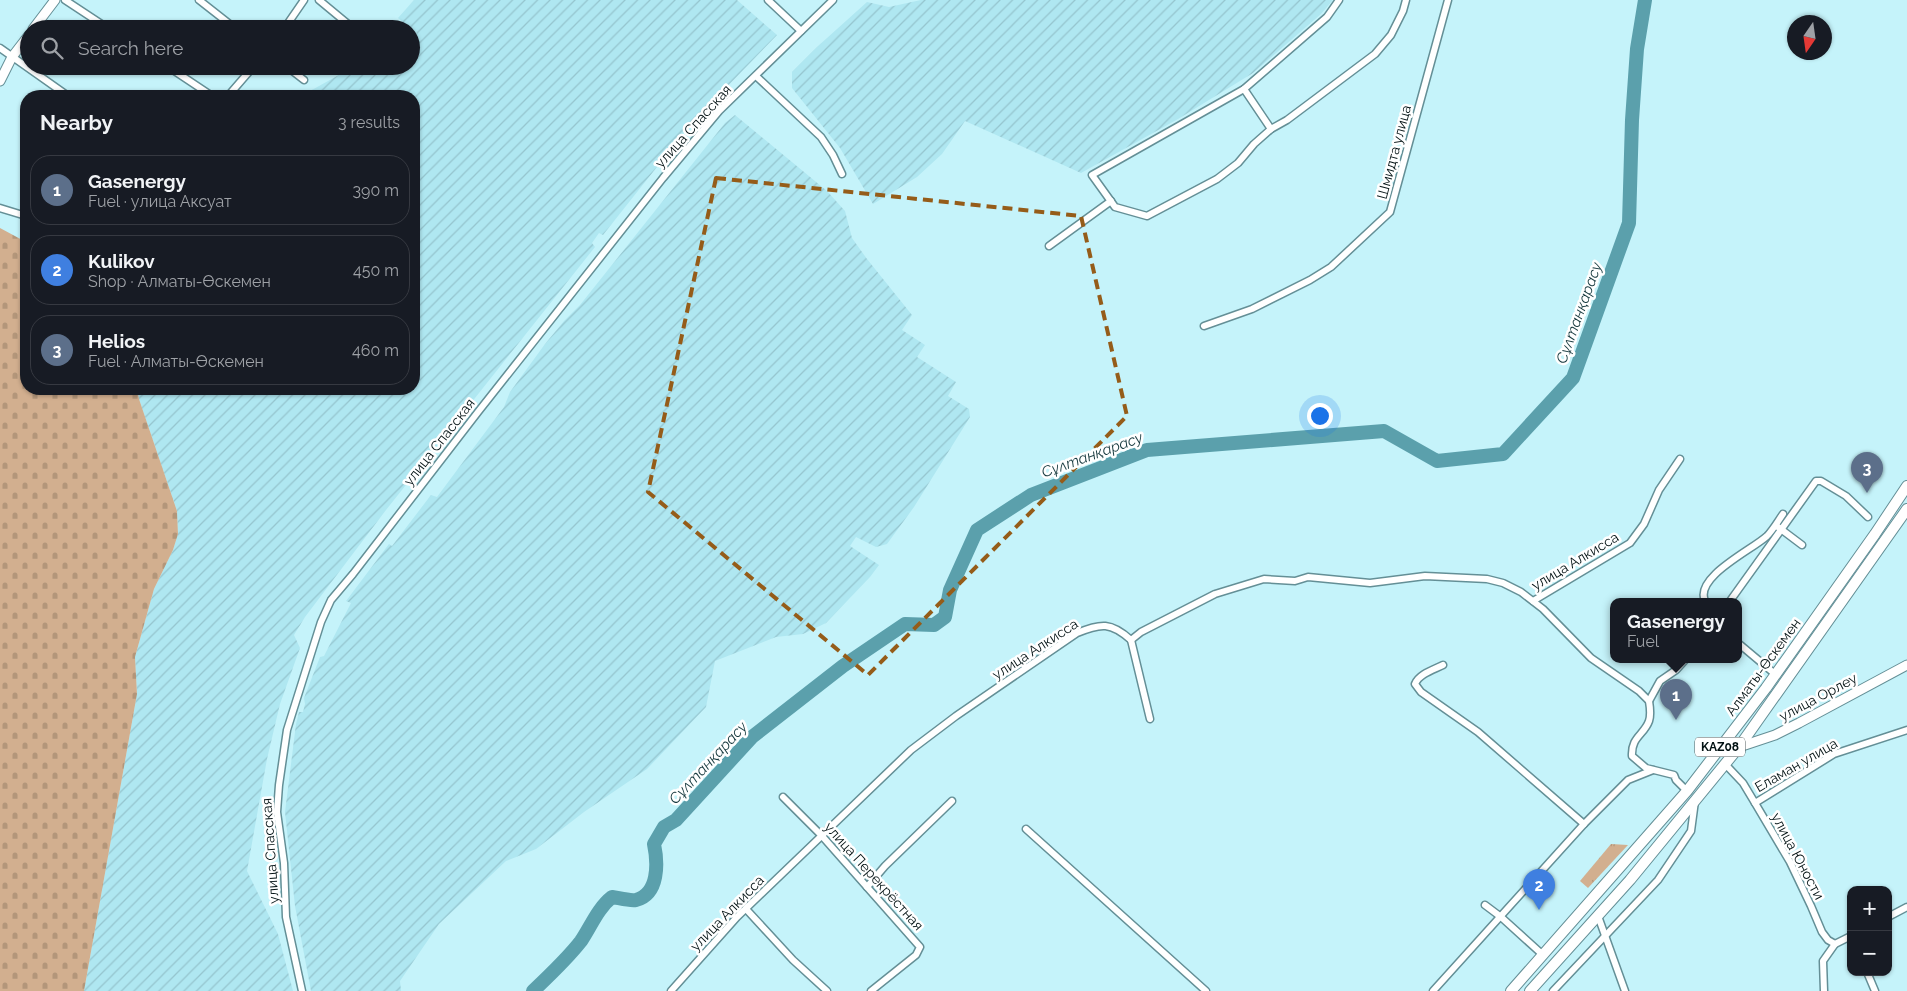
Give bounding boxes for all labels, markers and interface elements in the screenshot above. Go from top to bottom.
north arrow [1787,15,1832,60]
search box [20,20,420,75]
icon: search [38,34,66,62]
text: Search here [78,37,184,59]
street label: улица Спасская [652,81,734,171]
street label: Шмидта улица [1374,103,1414,201]
text: Nearby [40,110,113,135]
text: 3 results [338,113,400,132]
text: Gasenergy [88,170,186,192]
text: 1 [53,181,61,200]
text: 390 m [353,181,399,200]
text: Fuel · улица Аксуат [88,192,232,211]
text: Kulikov [88,250,155,272]
water label: Сұлтанқарасу [1552,259,1606,366]
text: 2 [52,261,62,280]
text: 450 m [353,261,399,280]
text: Shop · Алматы-Өскемен [88,272,271,291]
text: Helios [88,330,145,352]
text: 3 [53,341,61,360]
text: 460 m [352,341,399,360]
text: Fuel · Алматы-Өскемен [88,352,264,371]
street label: улица Спасская [400,395,478,489]
your location [1307,403,1333,429]
water label: Сұлтанқарасу [1039,428,1146,482]
pin: 3 [1851,452,1883,493]
street label: улица Алкисса [1529,529,1621,593]
popup [1610,598,1742,663]
text: Gasenergy [1627,610,1725,632]
street label: улица Алкисса [989,615,1081,683]
street label: Алматы-Өскемен [1722,615,1804,719]
text: Fuel [1627,632,1659,651]
street label: улица Орлеу [1776,670,1860,724]
pin: 1 [1660,679,1692,720]
water label: Сұлтанқарасу [665,717,751,808]
street label: Еламан улица [1752,735,1840,795]
road number: KAZ08 [1695,738,1745,756]
street label: улица Спасская [258,798,282,904]
street label: улица Юности [1768,810,1828,902]
street label: улица Перекрёстная [821,819,927,933]
pin: 2 [1523,869,1555,910]
street label: улица Алкисса [687,872,767,954]
map controls [1847,886,1892,976]
button: + [1847,886,1892,931]
button: − [1847,931,1892,976]

